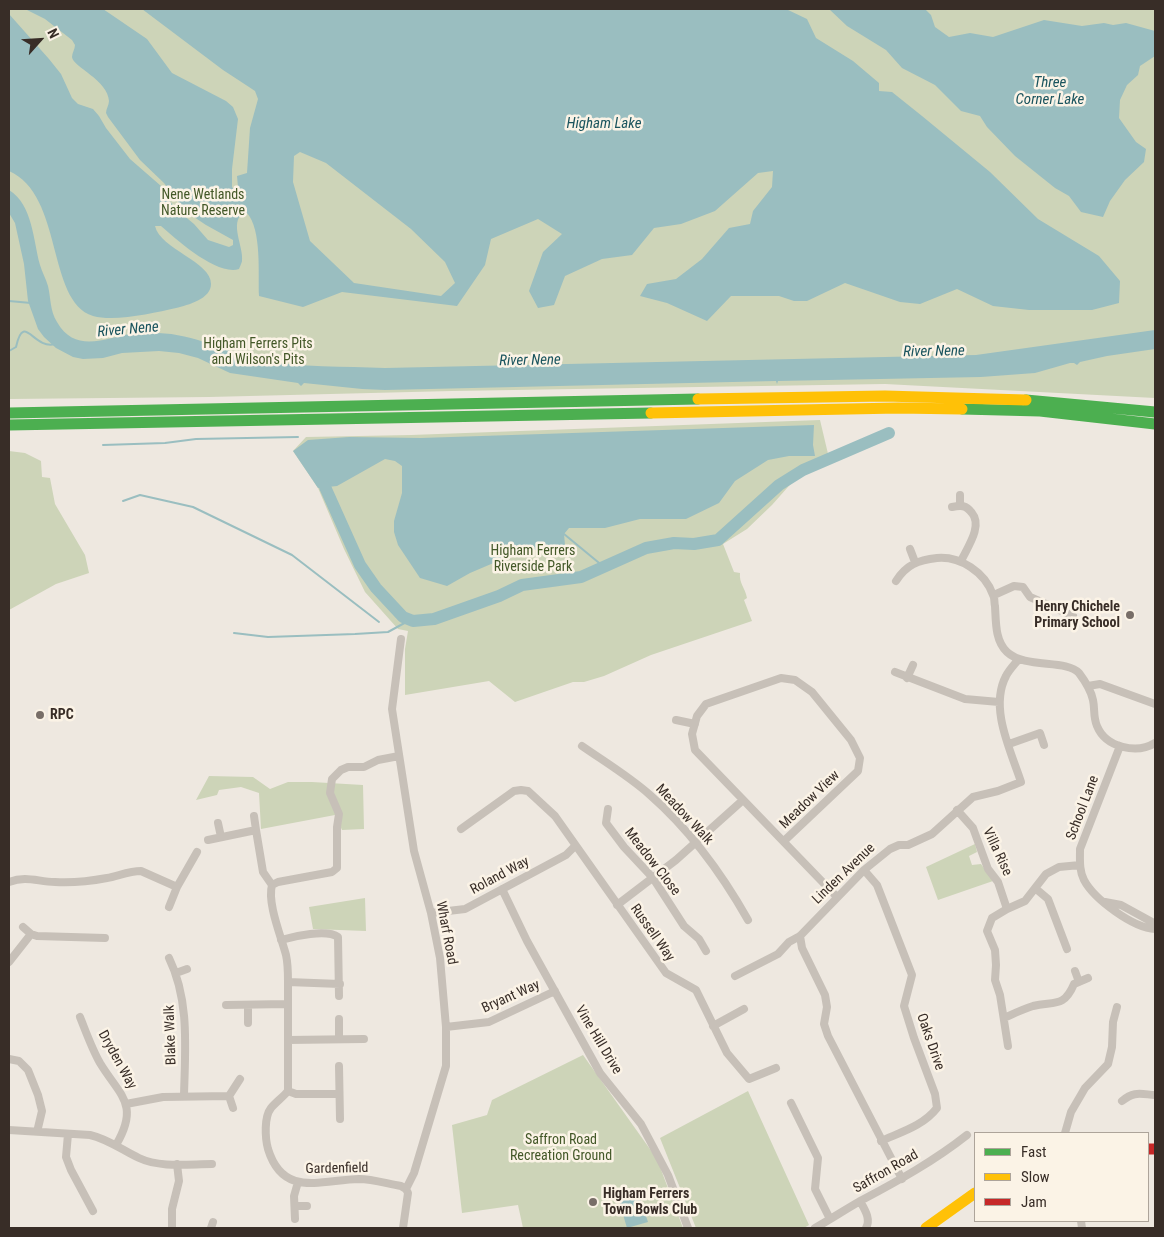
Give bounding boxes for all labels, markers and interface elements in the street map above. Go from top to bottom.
north arrow [15,15,65,65]
text: N [44,26,63,41]
water label: Three Corner Lake [1016,74,1084,109]
water label: Higham Lake [566,115,642,133]
park label: Nene Wetlands Nature Reserve [161,187,245,220]
water label: River Nene [97,318,159,342]
park label: Higham Ferrers Pits and Wilson's Pits [203,336,313,368]
water label: River Nene [903,342,965,362]
water label: River Nene [499,351,561,371]
park label: Higham Ferrers Riverside Park [491,543,575,576]
place label: Henry Chichele Primary School [1034,599,1120,632]
marker: Henry Chichele Primary School [1124,609,1136,621]
place label: RPC [50,707,74,723]
marker: RPC [34,709,46,721]
street label: Meadow View [777,767,843,833]
street label: School Lane [1063,773,1103,843]
street label: Meadow Walk [652,781,716,849]
street label: Meadow Close [620,825,684,899]
street label: Villa Rise [979,825,1015,879]
street label: Linden Avenue [809,840,879,908]
street label: Roland Way [468,854,532,898]
street label: Wharf Road [432,900,460,966]
street label: Russell Way [626,901,678,965]
street label: Bryant Way [480,977,542,1017]
street label: Vine Hill Drive [571,1003,625,1077]
street label: Blake Walk [162,1005,180,1065]
street label: Oaks Drive [912,1011,948,1073]
street label: Dryden Way [94,1028,140,1092]
park label: Saffron Road Recreation Ground [510,1132,612,1164]
legend [974,1132,1149,1222]
text: Fast [1021,1143,1046,1161]
street label: Saffron Road [851,1147,921,1197]
street label: Gardenfield [305,1160,369,1178]
text: Slow [1021,1168,1050,1186]
place label: Higham Ferrers Town Bowls Club [603,1186,697,1218]
text: Jam [1021,1193,1047,1211]
marker: Higham Ferrers Town Bowls Club [587,1196,599,1208]

